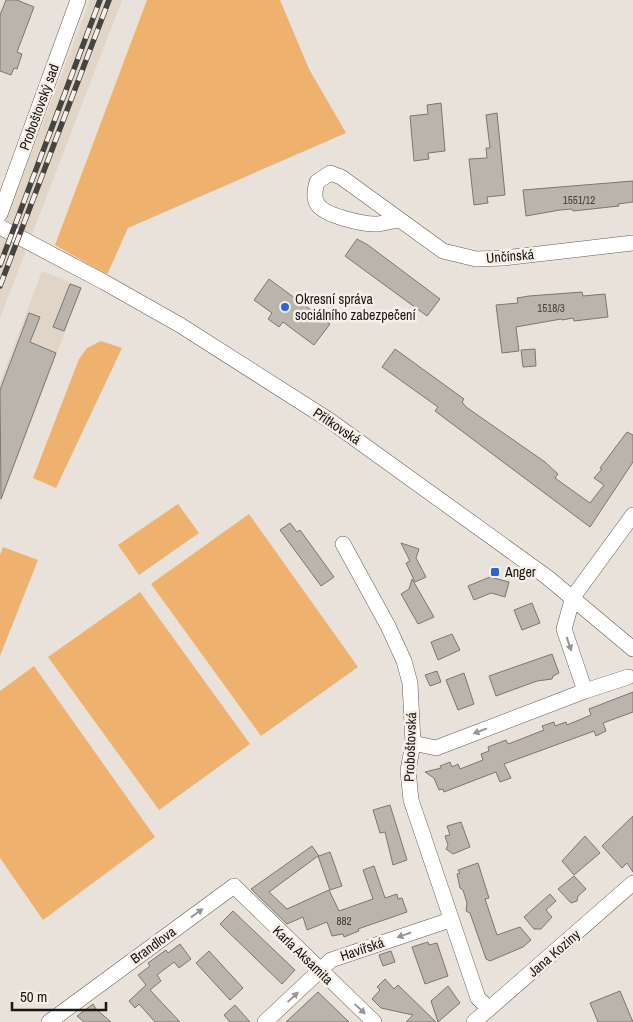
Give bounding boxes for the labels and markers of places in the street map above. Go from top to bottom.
place label: Okresní správa sociálního zabezpečení [295,290,416,324]
marker: Okresní správa sociálního zabezpečení [279,301,291,313]
place label: Anger [504,563,536,581]
marker: Anger [489,566,501,578]

